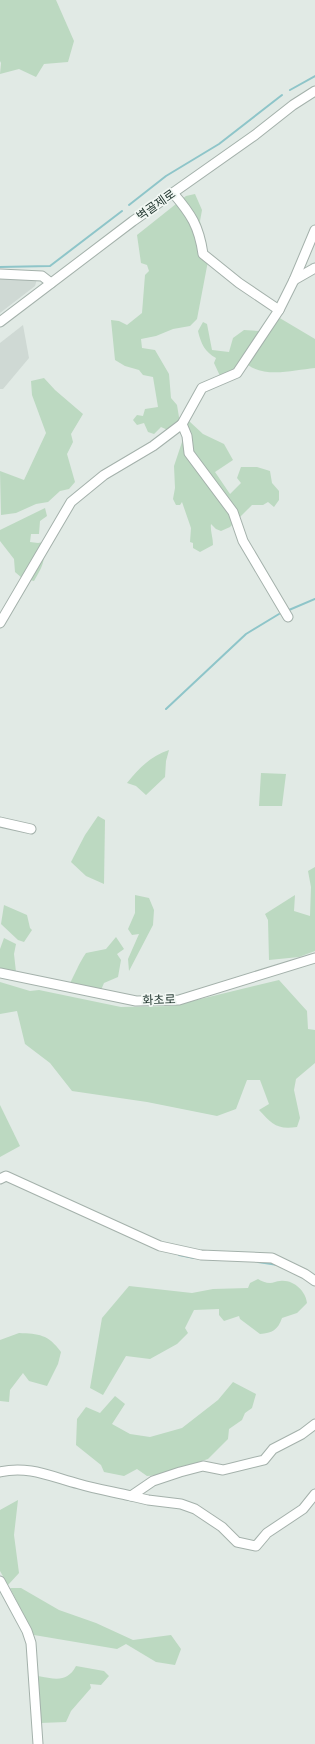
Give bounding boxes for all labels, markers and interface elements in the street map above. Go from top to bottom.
street label: 벽골제로 [133,186,179,224]
street label: 화초로 [142,991,176,1009]

